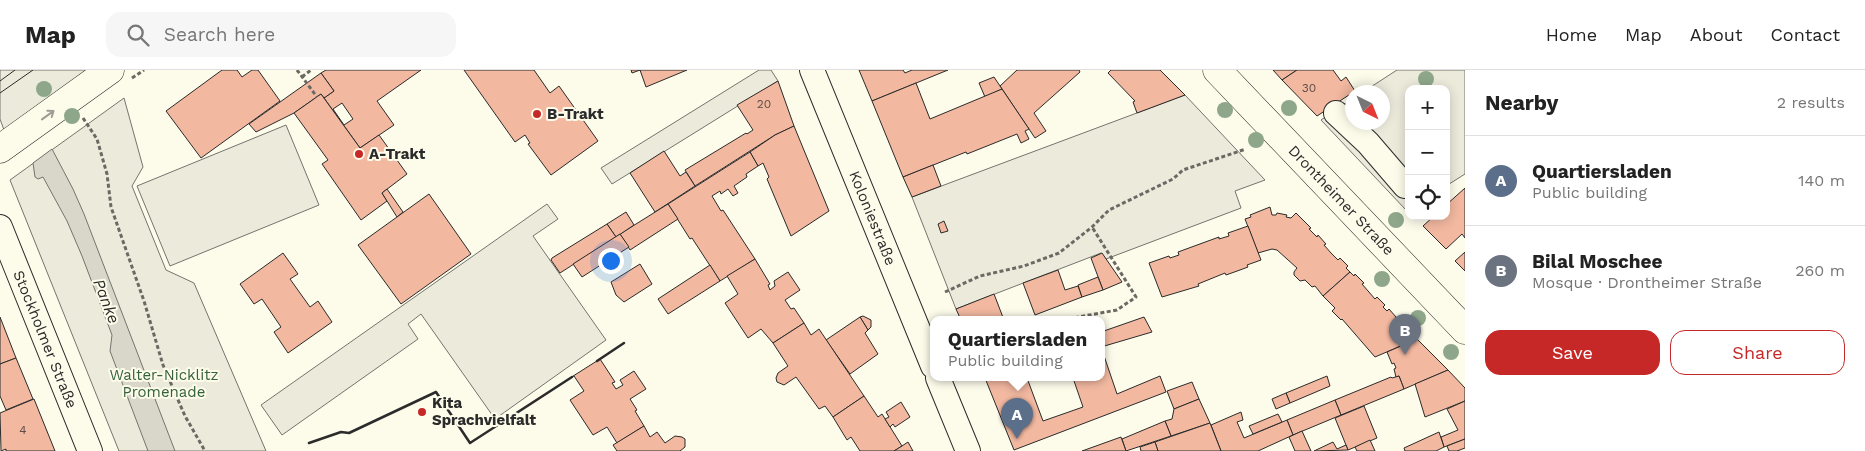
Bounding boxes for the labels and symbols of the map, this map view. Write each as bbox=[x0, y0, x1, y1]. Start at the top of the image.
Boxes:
house number: 30 bbox=[1302, 81, 1316, 95]
north arrow bbox=[1345, 85, 1390, 130]
house number: 20 bbox=[757, 97, 771, 111]
place label: B-Trakt bbox=[547, 105, 604, 123]
marker: B-Trakt bbox=[531, 108, 543, 120]
one-way arrow bbox=[41, 110, 55, 120]
street label: Drontheimer Straße bbox=[1285, 141, 1398, 259]
place label: A-Trakt bbox=[369, 145, 426, 163]
marker: A-Trakt bbox=[353, 148, 365, 160]
street label: Koloniestraße bbox=[845, 168, 900, 268]
your location bbox=[598, 248, 624, 274]
street label: Stockholmer Straße bbox=[9, 268, 81, 411]
water label: Panke bbox=[89, 276, 124, 326]
pin: B bbox=[1389, 314, 1421, 355]
park label: Walter-Nicklitz Promenade bbox=[110, 366, 219, 401]
place label: Kita Sprachvielfalt bbox=[432, 394, 536, 429]
pin: A bbox=[1001, 398, 1033, 439]
marker: Kita Sprachvielfalt bbox=[416, 406, 428, 418]
house number: 4 bbox=[19, 423, 27, 437]

